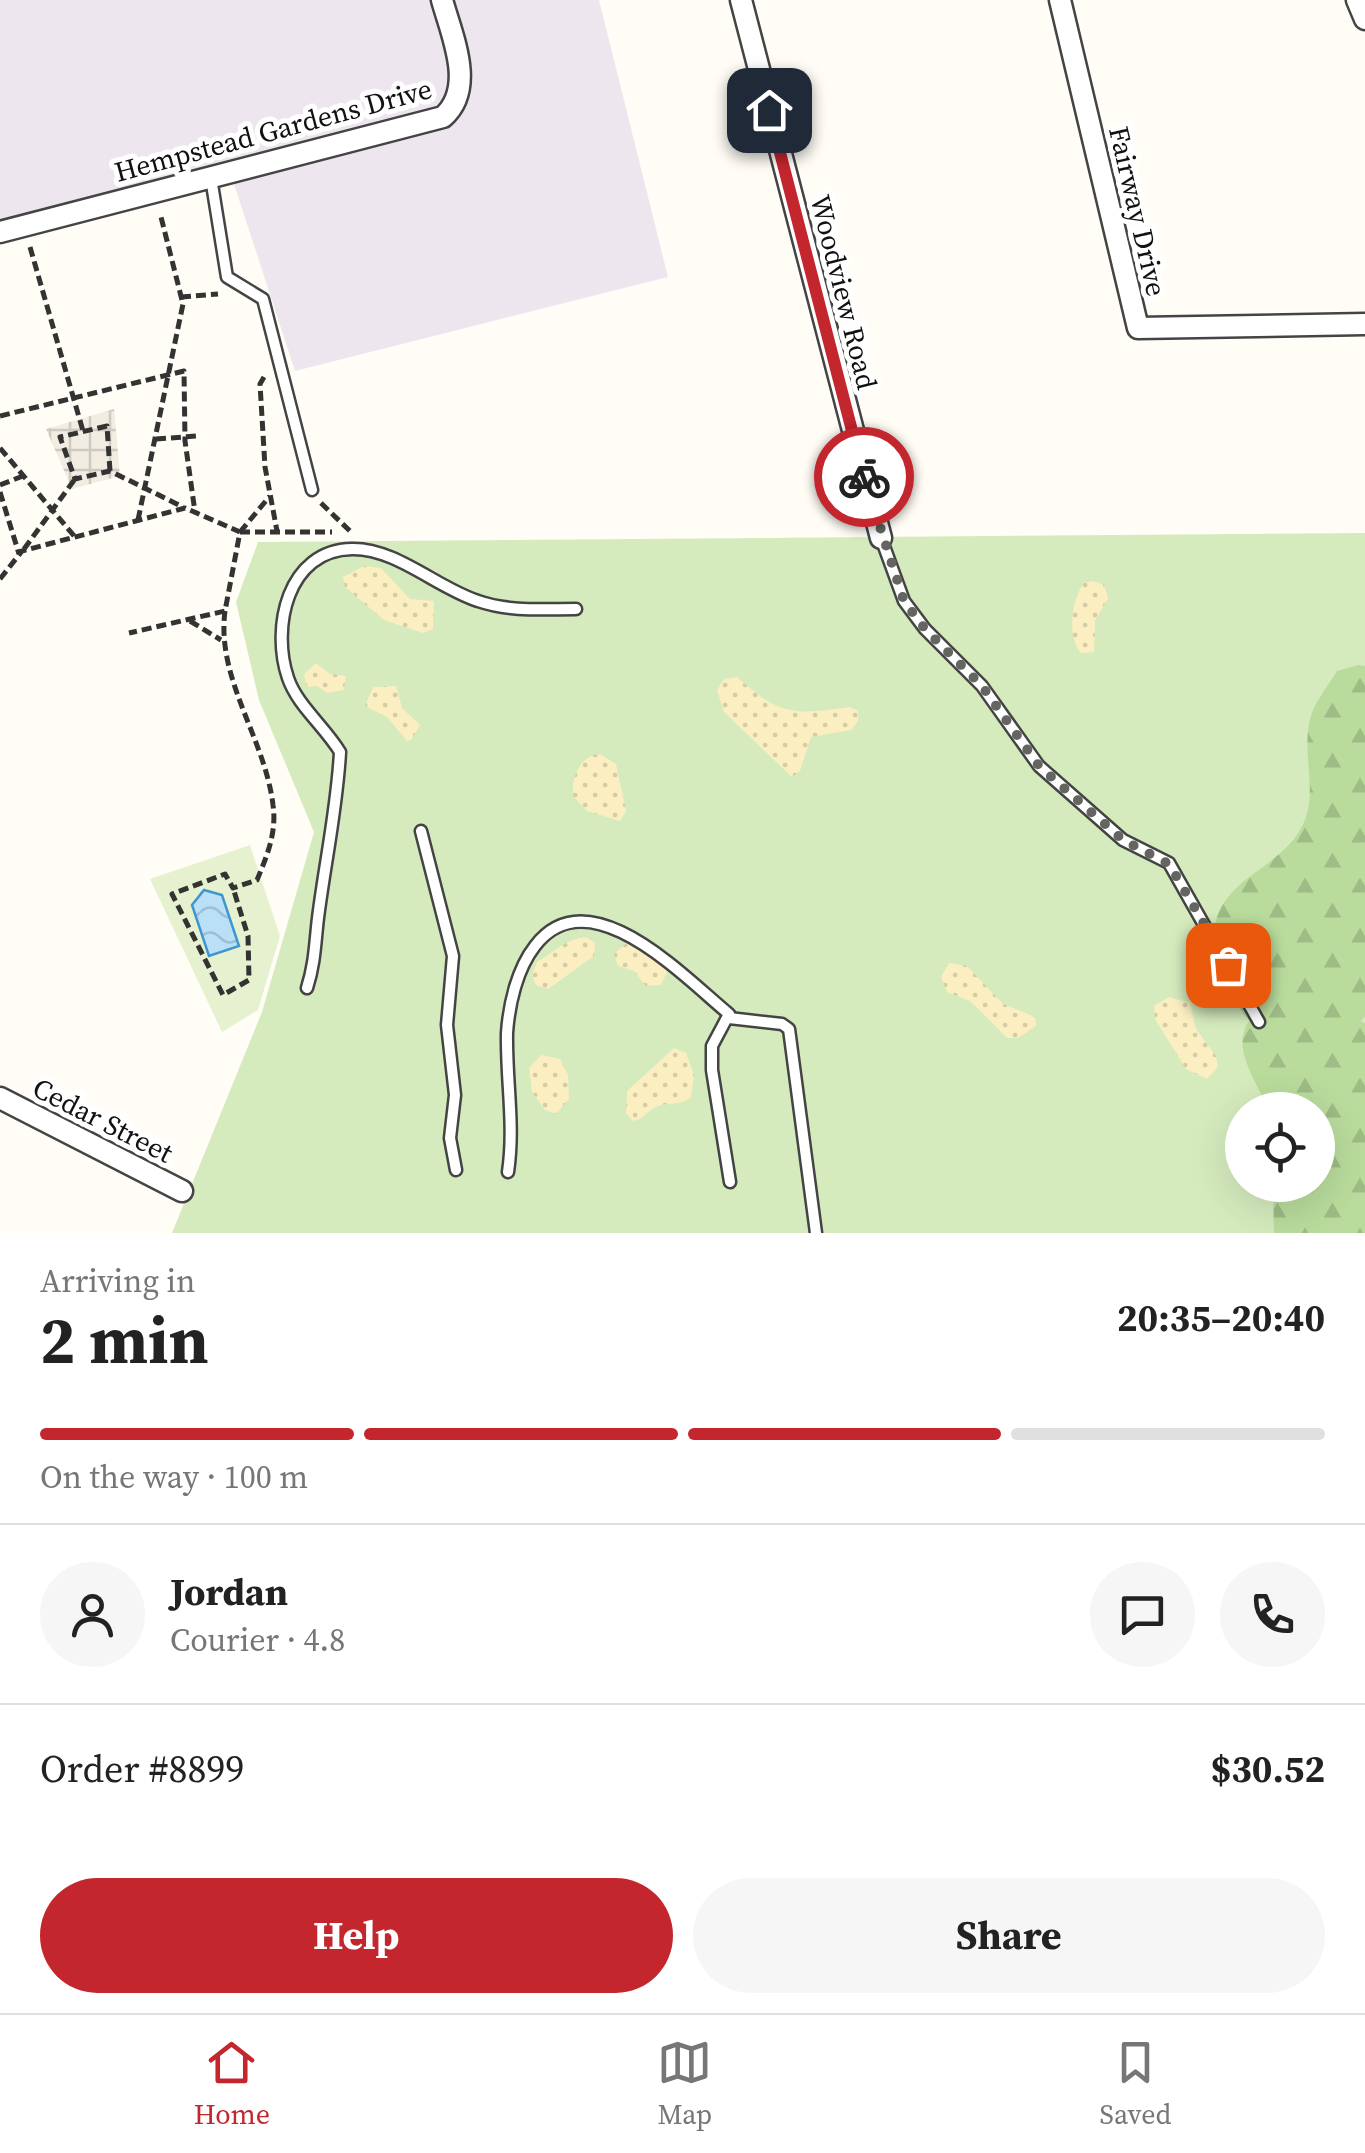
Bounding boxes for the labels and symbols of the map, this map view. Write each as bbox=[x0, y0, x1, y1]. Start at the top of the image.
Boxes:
pin bbox=[727, 68, 812, 153]
street label: Hempstead Gardens Drive bbox=[110, 69, 436, 191]
street label: Fairway Drive bbox=[1100, 122, 1176, 300]
street label: Woodview Road bbox=[801, 191, 887, 393]
courier bbox=[814, 427, 914, 527]
pin bbox=[1186, 923, 1271, 1008]
street label: Cedar Street bbox=[26, 1068, 180, 1172]

